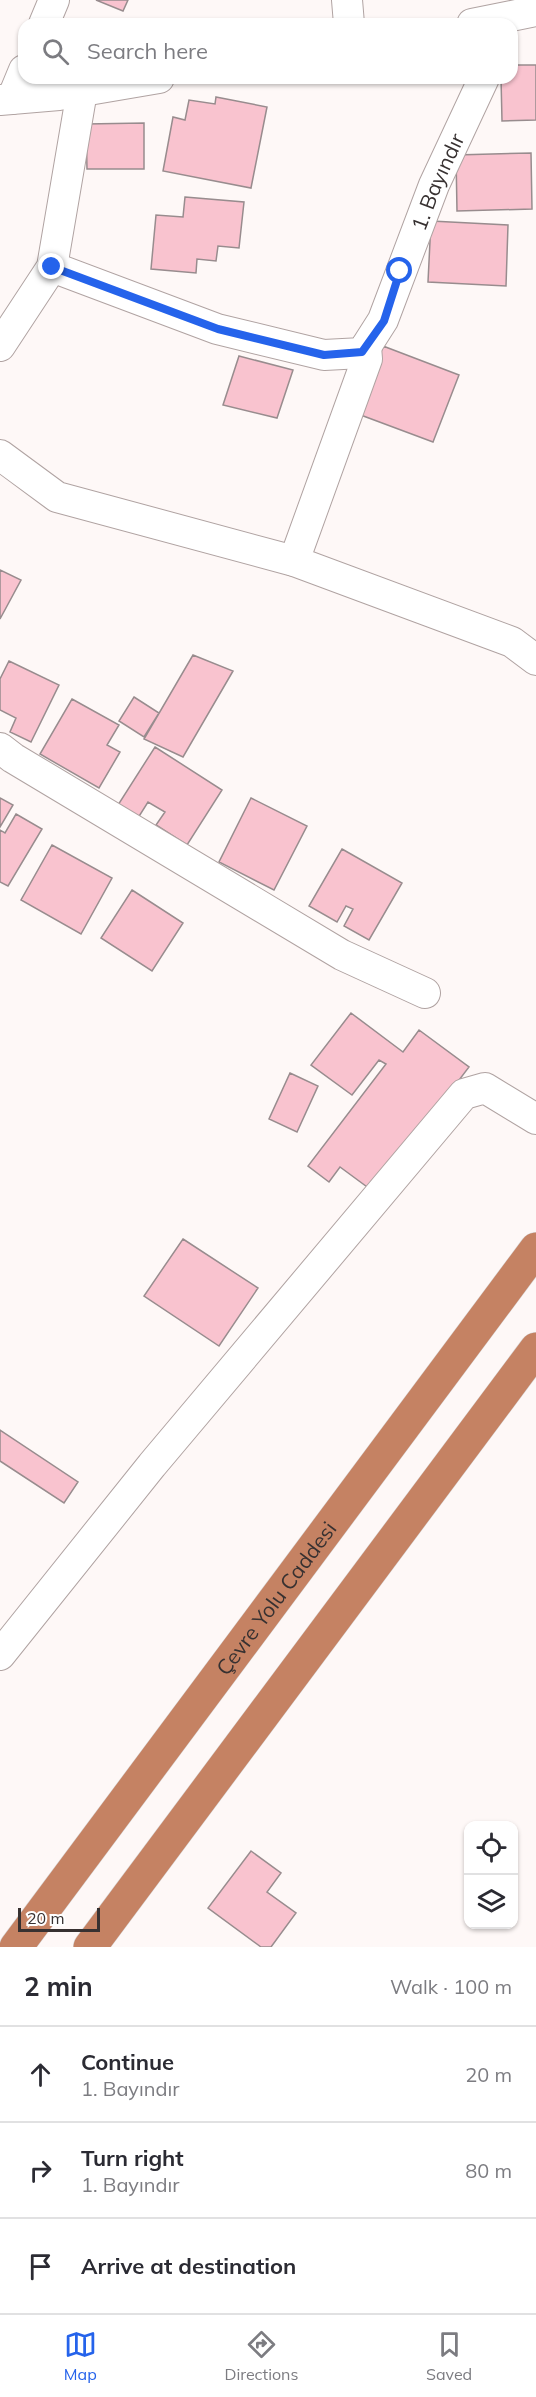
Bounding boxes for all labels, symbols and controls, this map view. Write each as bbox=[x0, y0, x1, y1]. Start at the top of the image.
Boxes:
search box bbox=[18, 18, 518, 84]
icon: search bbox=[39, 35, 72, 68]
text: Search here bbox=[87, 37, 208, 65]
street label: 1. Bayındır bbox=[405, 129, 470, 234]
route end bbox=[38, 253, 64, 279]
route start bbox=[386, 257, 412, 283]
street label: Çevre Yolu Caddesi bbox=[210, 1516, 342, 1680]
map controls bbox=[464, 1821, 518, 1929]
button: locate bbox=[464, 1821, 518, 1875]
button: layers bbox=[464, 1875, 518, 1929]
scale bar bbox=[18, 1905, 100, 1932]
text: 20 m bbox=[27, 1908, 64, 1928]
text: 2 min bbox=[24, 1970, 93, 2003]
text: Walk · 100 m bbox=[390, 1974, 512, 1999]
text: Continue bbox=[81, 2048, 174, 2076]
icon: ahead bbox=[24, 2058, 57, 2091]
text: 20 m bbox=[465, 2062, 512, 2087]
text: 1. Bayındır bbox=[81, 2076, 179, 2101]
text: Turn right bbox=[81, 2144, 184, 2172]
icon: right bbox=[24, 2154, 57, 2187]
text: 80 m bbox=[465, 2158, 512, 2183]
text: 1. Bayındır bbox=[81, 2172, 179, 2197]
icon: arrive bbox=[24, 2250, 57, 2283]
text: Arrive at destination bbox=[81, 2252, 296, 2280]
tab: Map bbox=[64, 2328, 97, 2384]
tab: Directions bbox=[224, 2328, 298, 2384]
tab: Saved bbox=[426, 2328, 472, 2384]

